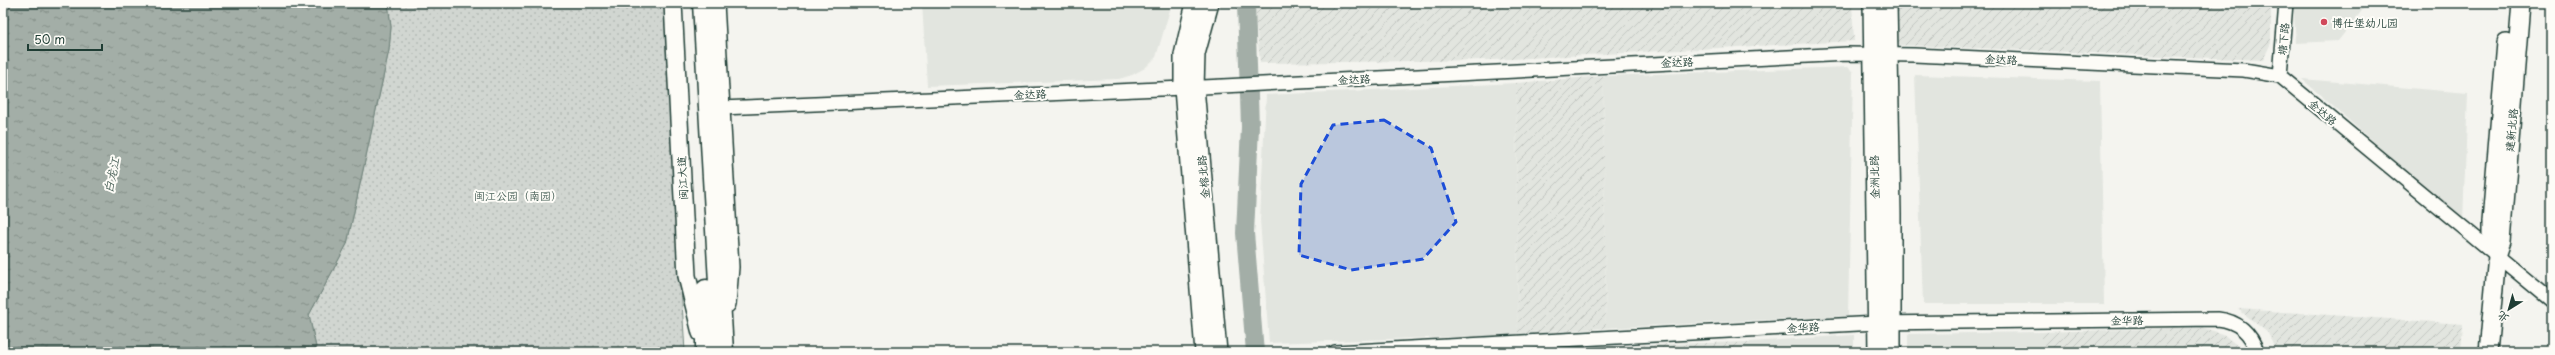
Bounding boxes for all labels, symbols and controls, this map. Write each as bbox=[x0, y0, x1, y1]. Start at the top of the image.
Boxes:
place label: 博仕堡幼儿园 bbox=[2332, 14, 2398, 31]
marker: 博仕堡幼儿园 bbox=[2319, 17, 2329, 27]
street label: 塘下路 bbox=[2273, 22, 2293, 56]
scale bar bbox=[28, 26, 102, 52]
text: 50 m bbox=[34, 30, 65, 48]
street label: 金达路 bbox=[1984, 50, 2018, 68]
street label: 金达路 bbox=[1660, 53, 1694, 71]
street label: 金达路 bbox=[1337, 70, 1371, 88]
street label: 金达路 bbox=[1013, 85, 1047, 103]
street label: 金达路 bbox=[2305, 95, 2341, 129]
street label: 建新北路 bbox=[2501, 107, 2521, 153]
street label: 金榕北路 bbox=[1193, 154, 1213, 200]
water label: 白龙江 bbox=[98, 155, 124, 194]
street label: 金洲北路 bbox=[1865, 155, 1883, 199]
street label: 闽江大道 bbox=[672, 156, 692, 200]
park label: 闽江公园（南园） bbox=[474, 187, 562, 204]
north arrow bbox=[2489, 289, 2529, 329]
text: 北 bbox=[2493, 307, 2512, 327]
street label: 金华路 bbox=[2110, 311, 2144, 329]
street label: 金华路 bbox=[1786, 318, 1820, 336]

